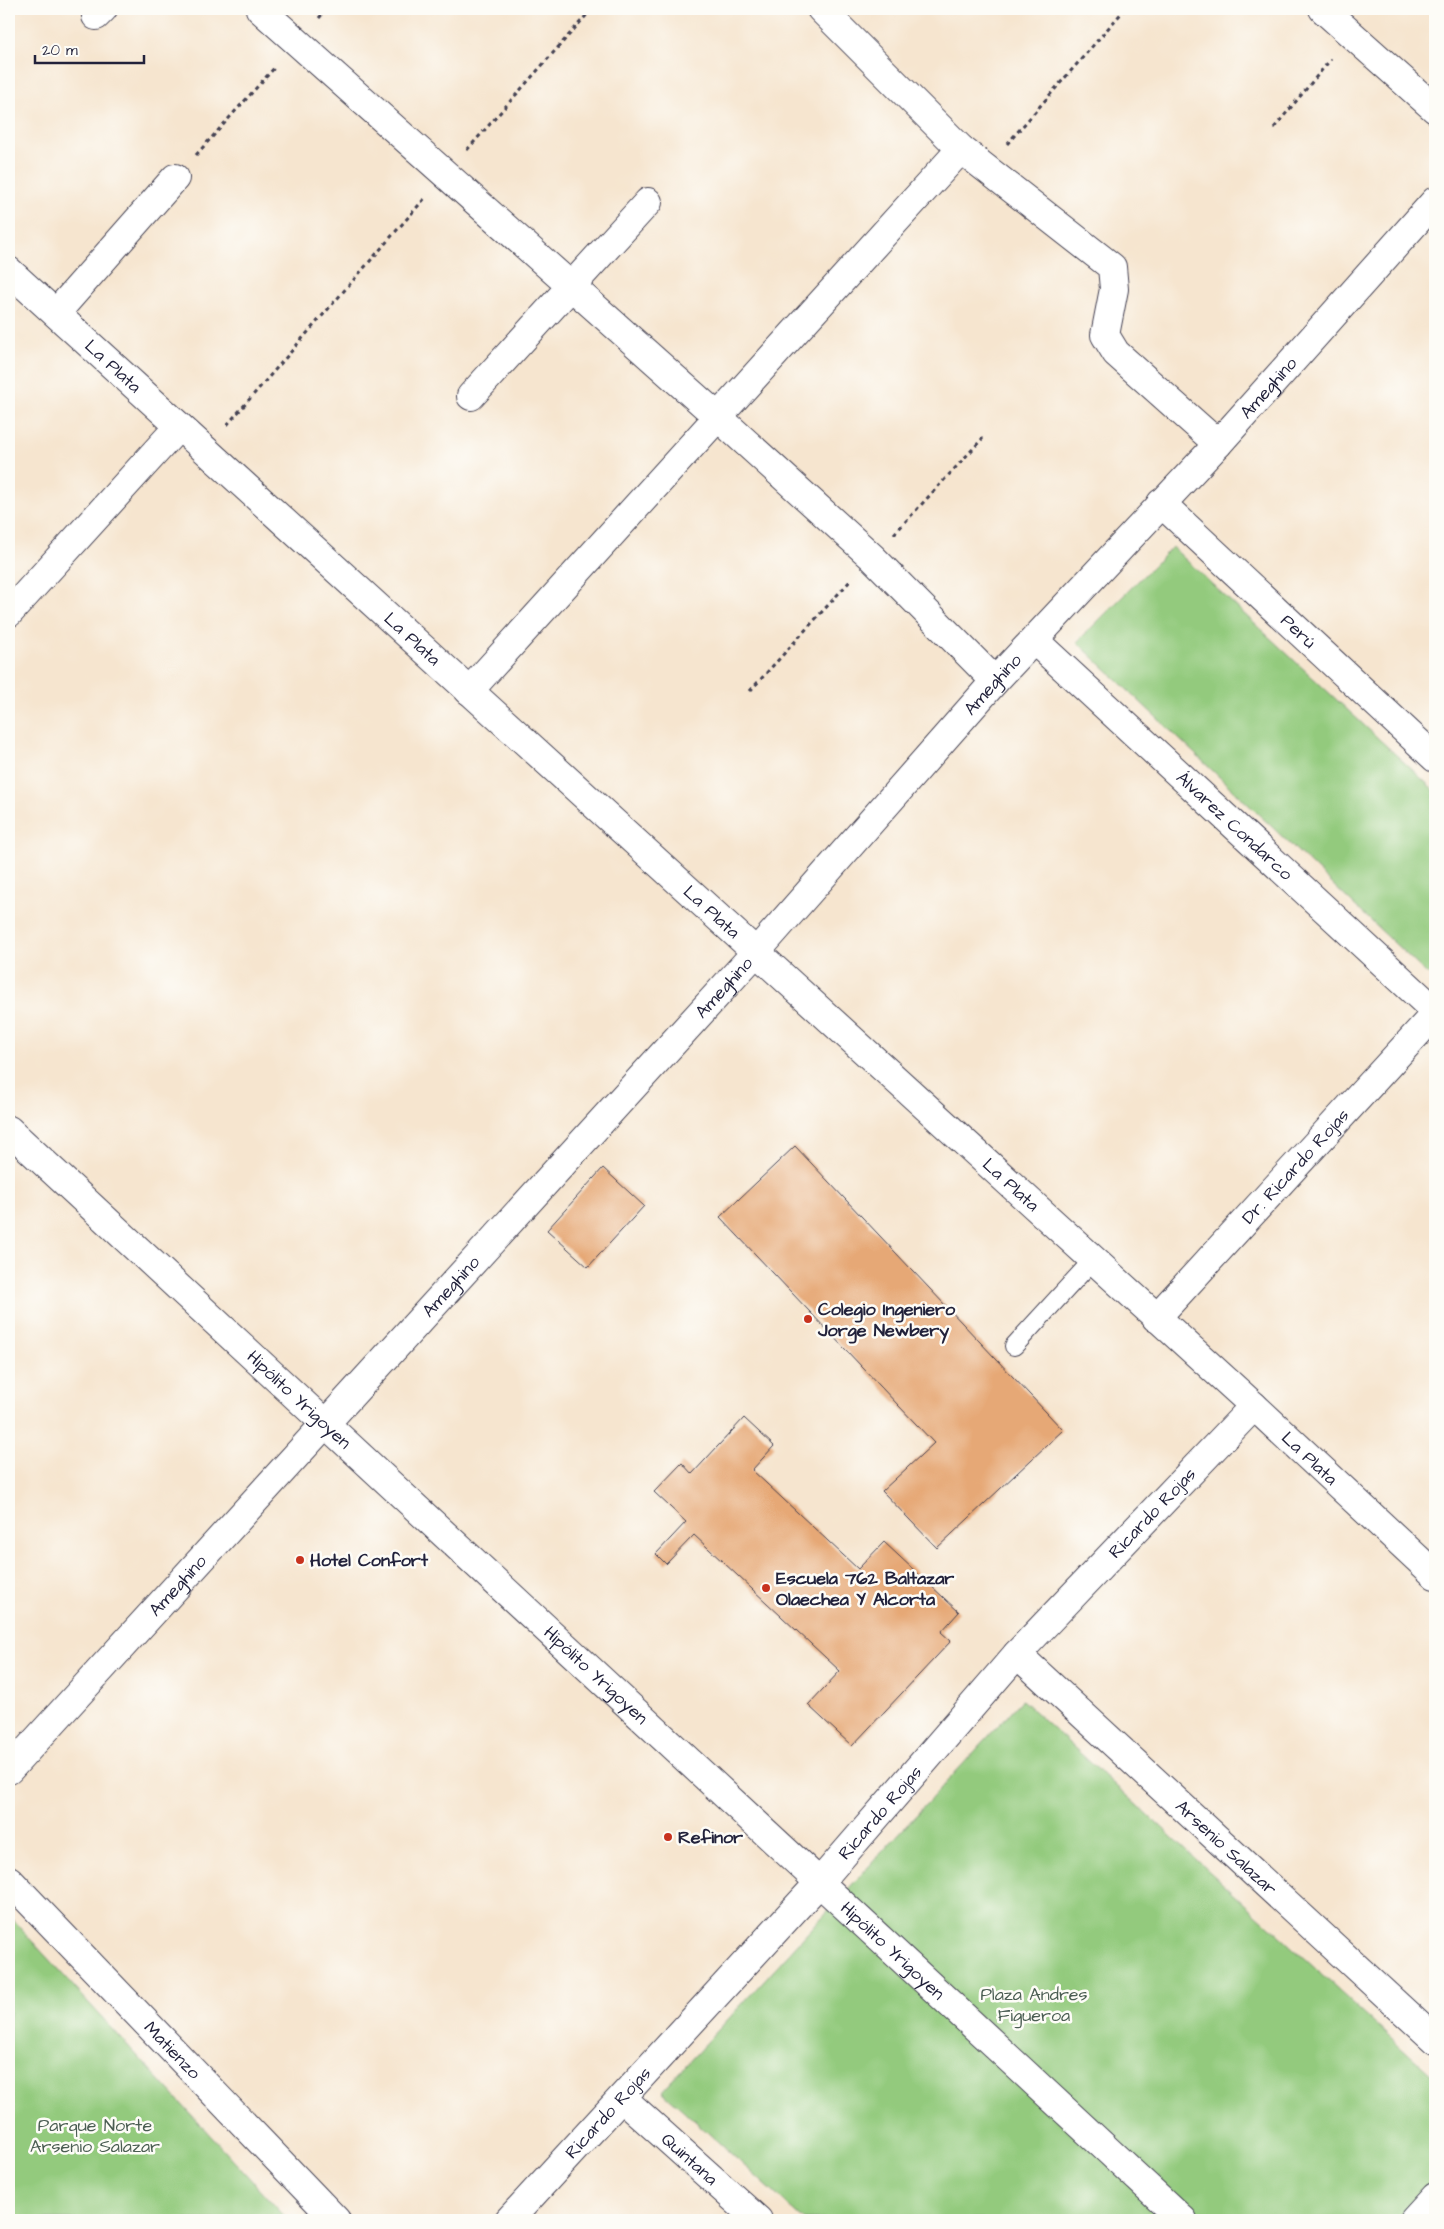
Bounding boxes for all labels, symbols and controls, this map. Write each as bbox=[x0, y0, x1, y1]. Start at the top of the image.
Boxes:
scale bar bbox=[35, 32, 144, 64]
text: 20 m bbox=[42, 40, 78, 61]
street label: La Plata bbox=[79, 334, 147, 398]
street label: Ameghino bbox=[1234, 351, 1303, 424]
street label: La Plata bbox=[379, 606, 446, 671]
street label: Perú bbox=[1275, 608, 1322, 654]
street label: Ameghino bbox=[958, 648, 1027, 721]
street label: Álvarez Condarco bbox=[1171, 765, 1298, 886]
street label: La Plata bbox=[678, 879, 746, 944]
street label: Ameghino bbox=[689, 951, 758, 1024]
street label: Dr. Ricardo Rojas bbox=[1236, 1103, 1355, 1229]
street label: La Plata bbox=[977, 1152, 1045, 1217]
street label: Ameghino bbox=[416, 1250, 485, 1323]
place label: Colegio Ingeniero Jorge Newbery bbox=[817, 1297, 956, 1344]
marker: Colegio Ingeniero Jorge Newbery bbox=[802, 1313, 814, 1325]
street label: Hipólito Yrigoyen bbox=[241, 1345, 357, 1454]
street label: La Plata bbox=[1276, 1425, 1343, 1491]
street label: Ricardo Rojas bbox=[1103, 1462, 1201, 1564]
place label: Hotel Confort bbox=[310, 1548, 429, 1573]
street label: Ameghino bbox=[143, 1549, 212, 1622]
marker: Hotel Confort bbox=[294, 1554, 306, 1566]
place label: Escuela 762 Baltazar Olaechea Y Alcorta bbox=[776, 1566, 954, 1612]
marker: Escuela 762 Baltazar Olaechea Y Alcorta bbox=[760, 1582, 772, 1594]
street label: Hipólito Yrigoyen bbox=[538, 1620, 654, 1730]
street label: Ricardo Rojas bbox=[832, 1760, 928, 1865]
street label: Arsenio Salazar bbox=[1170, 1794, 1283, 1901]
place label: Refinor bbox=[678, 1825, 743, 1850]
marker: Refinor bbox=[662, 1831, 674, 1843]
street label: Hipólito Yrigoyen bbox=[835, 1896, 951, 2005]
park label: Plaza Andres Figueroa bbox=[980, 1982, 1088, 2029]
street label: Matienzo bbox=[139, 2016, 207, 2085]
street label: Ricardo Rojas bbox=[559, 2061, 657, 2164]
park label: Parque Norte Arsenio Salazar bbox=[30, 2113, 160, 2159]
street label: Quintana bbox=[656, 2127, 724, 2191]

